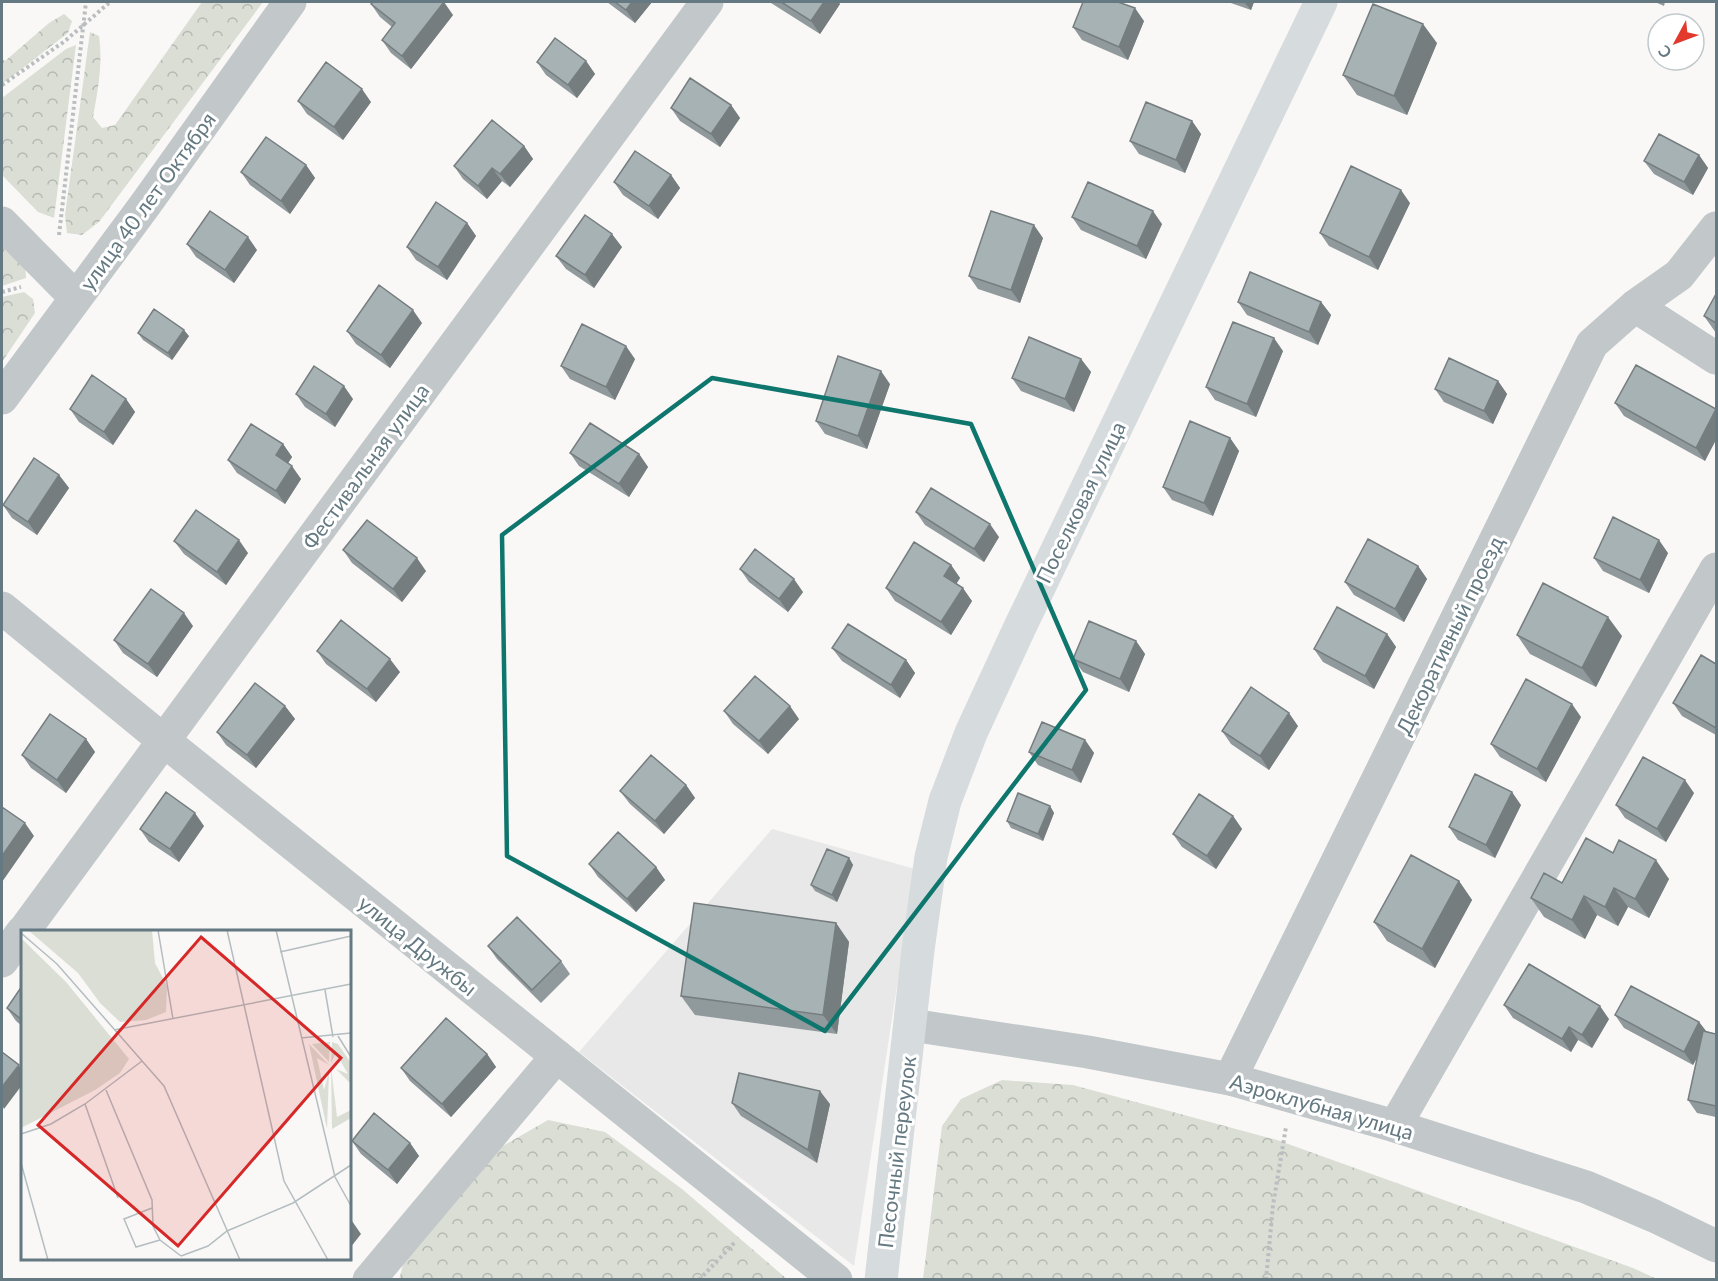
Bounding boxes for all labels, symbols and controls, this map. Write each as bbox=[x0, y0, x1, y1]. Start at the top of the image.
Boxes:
north arrow bbox=[1646, 12, 1706, 72]
text: С bbox=[1653, 42, 1675, 62]
street label: улица 40 лет Октября bbox=[74, 107, 220, 295]
street label: Фестивальная улица bbox=[296, 378, 434, 554]
street label: Поселковая улица bbox=[1030, 417, 1130, 587]
street label: Декоративный проезд bbox=[1390, 532, 1508, 738]
street label: улица Дружбы bbox=[354, 890, 482, 1000]
inset map bbox=[21, 930, 351, 1260]
street label: Песочный переулок bbox=[872, 1054, 920, 1250]
street label: Аэроклубная улица bbox=[1227, 1068, 1417, 1144]

